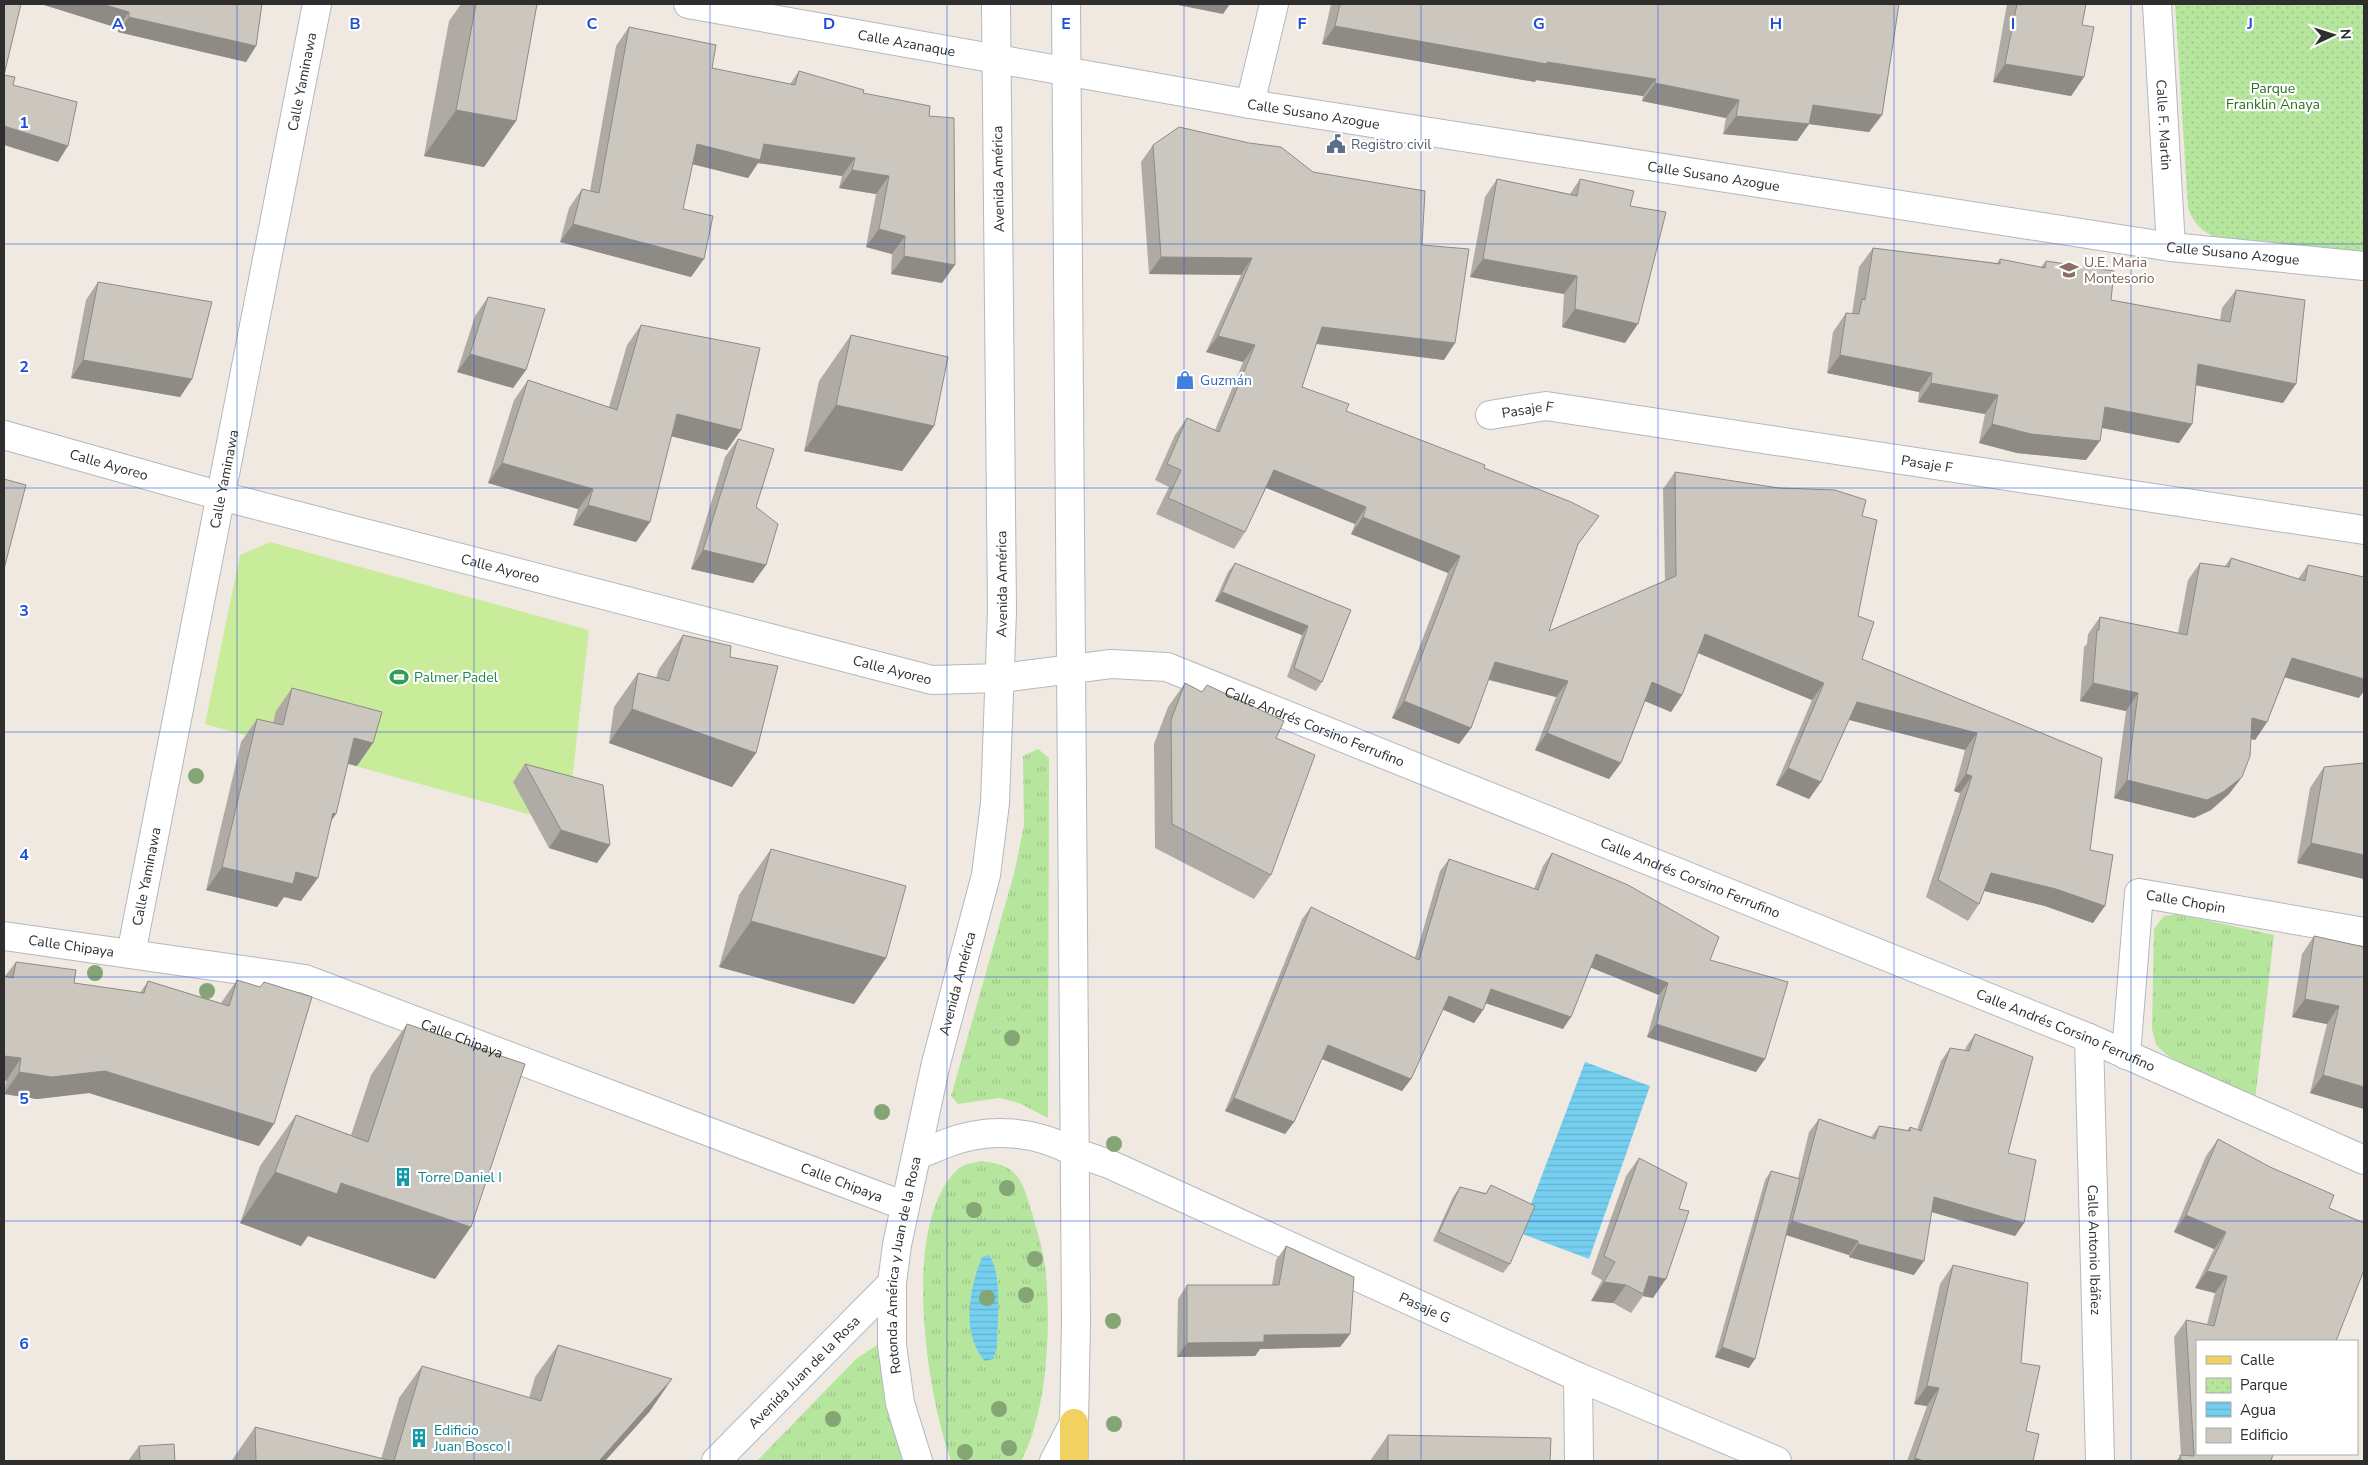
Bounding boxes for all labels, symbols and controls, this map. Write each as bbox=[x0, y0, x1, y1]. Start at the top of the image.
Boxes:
north arrow bbox=[2308, 10, 2358, 60]
text: A bbox=[112, 13, 124, 35]
text: B bbox=[349, 13, 361, 35]
text: C bbox=[587, 13, 598, 35]
text: D bbox=[823, 13, 835, 35]
text: E bbox=[1061, 13, 1071, 35]
text: F bbox=[1298, 13, 1307, 35]
text: G bbox=[1533, 13, 1545, 35]
text: H bbox=[1770, 13, 1782, 35]
text: I bbox=[2011, 13, 2015, 35]
text: J bbox=[2246, 13, 2253, 35]
street label: Calle Azanaque bbox=[856, 25, 957, 61]
text: N bbox=[2336, 28, 2355, 40]
street label: Calle Yaminawa bbox=[283, 31, 321, 133]
street label: Calle F. Martin bbox=[2151, 79, 2176, 171]
park label: Parque Franklin Anaya bbox=[2226, 79, 2320, 114]
street label: Calle Susano Azogue bbox=[1246, 95, 1381, 134]
text: 1 bbox=[19, 112, 29, 134]
street label: Avenida América bbox=[988, 126, 1009, 232]
public building icon: Registro civil bbox=[1325, 133, 1347, 155]
place label: Registro civil bbox=[1351, 135, 1432, 154]
street label: Calle Susano Azogue bbox=[1646, 157, 1781, 196]
street label: Calle Susano Azogue bbox=[2165, 237, 2300, 270]
place label: U.E. Maria Montesorio bbox=[2084, 253, 2155, 288]
school or university icon: U.E. Maria Montesorio bbox=[2058, 259, 2080, 281]
text: 2 bbox=[19, 356, 29, 378]
shop icon: Guzmán bbox=[1174, 369, 1196, 391]
place label: Guzmán bbox=[1200, 371, 1252, 390]
street label: Pasaje F bbox=[1500, 397, 1555, 423]
street label: Calle Yaminawa bbox=[206, 428, 243, 530]
street label: Calle Ayoreo bbox=[67, 445, 150, 485]
street label: Pasaje F bbox=[1900, 451, 1954, 478]
street label: Avenida América bbox=[992, 531, 1012, 638]
street label: Calle Ayoreo bbox=[459, 549, 542, 588]
text: 3 bbox=[19, 600, 29, 622]
street label: Calle Ayoreo bbox=[851, 651, 934, 690]
sports icon: Palmer Padel bbox=[388, 666, 410, 688]
place label: Palmer Padel bbox=[414, 668, 499, 687]
street label: Calle Andrés Corsino Ferrufino bbox=[1222, 682, 1407, 772]
street label: Calle Yaminawa bbox=[128, 826, 166, 928]
street label: Calle Andrés Corsino Ferrufino bbox=[1597, 833, 1783, 923]
text: 4 bbox=[19, 844, 29, 866]
street label: Calle Chopin bbox=[2144, 885, 2227, 918]
street label: Avenida América bbox=[935, 930, 981, 1038]
street label: Calle Chipaya bbox=[27, 931, 115, 962]
street label: Calle Andrés Corsino Ferrufino bbox=[1973, 985, 2158, 1076]
street label: Calle Chipaya bbox=[418, 1015, 506, 1063]
text: 5 bbox=[19, 1088, 29, 1110]
street label: Rotonda América y Juan de la Rosa bbox=[883, 1155, 926, 1375]
street label: Calle Chipaya bbox=[798, 1158, 885, 1207]
building icon: Torre Daniel I bbox=[392, 1166, 414, 1188]
place label: Torre Daniel I bbox=[418, 1168, 502, 1187]
street label: Calle Antonio Ibáñez bbox=[2083, 1185, 2105, 1316]
street label: Pasaje G bbox=[1396, 1288, 1454, 1328]
street label: Avenida Juan de la Rosa bbox=[744, 1312, 864, 1433]
text: 6 bbox=[19, 1333, 29, 1355]
legend bbox=[2196, 1340, 2358, 1455]
text: Calle bbox=[2240, 1350, 2275, 1370]
text: Parque bbox=[2240, 1375, 2288, 1395]
text: Agua bbox=[2240, 1400, 2276, 1420]
place label: Edificio Juan Bosco I bbox=[433, 1421, 511, 1456]
text: Edificio bbox=[2240, 1425, 2288, 1445]
building icon: Edificio Juan Bosco I bbox=[408, 1427, 430, 1449]

